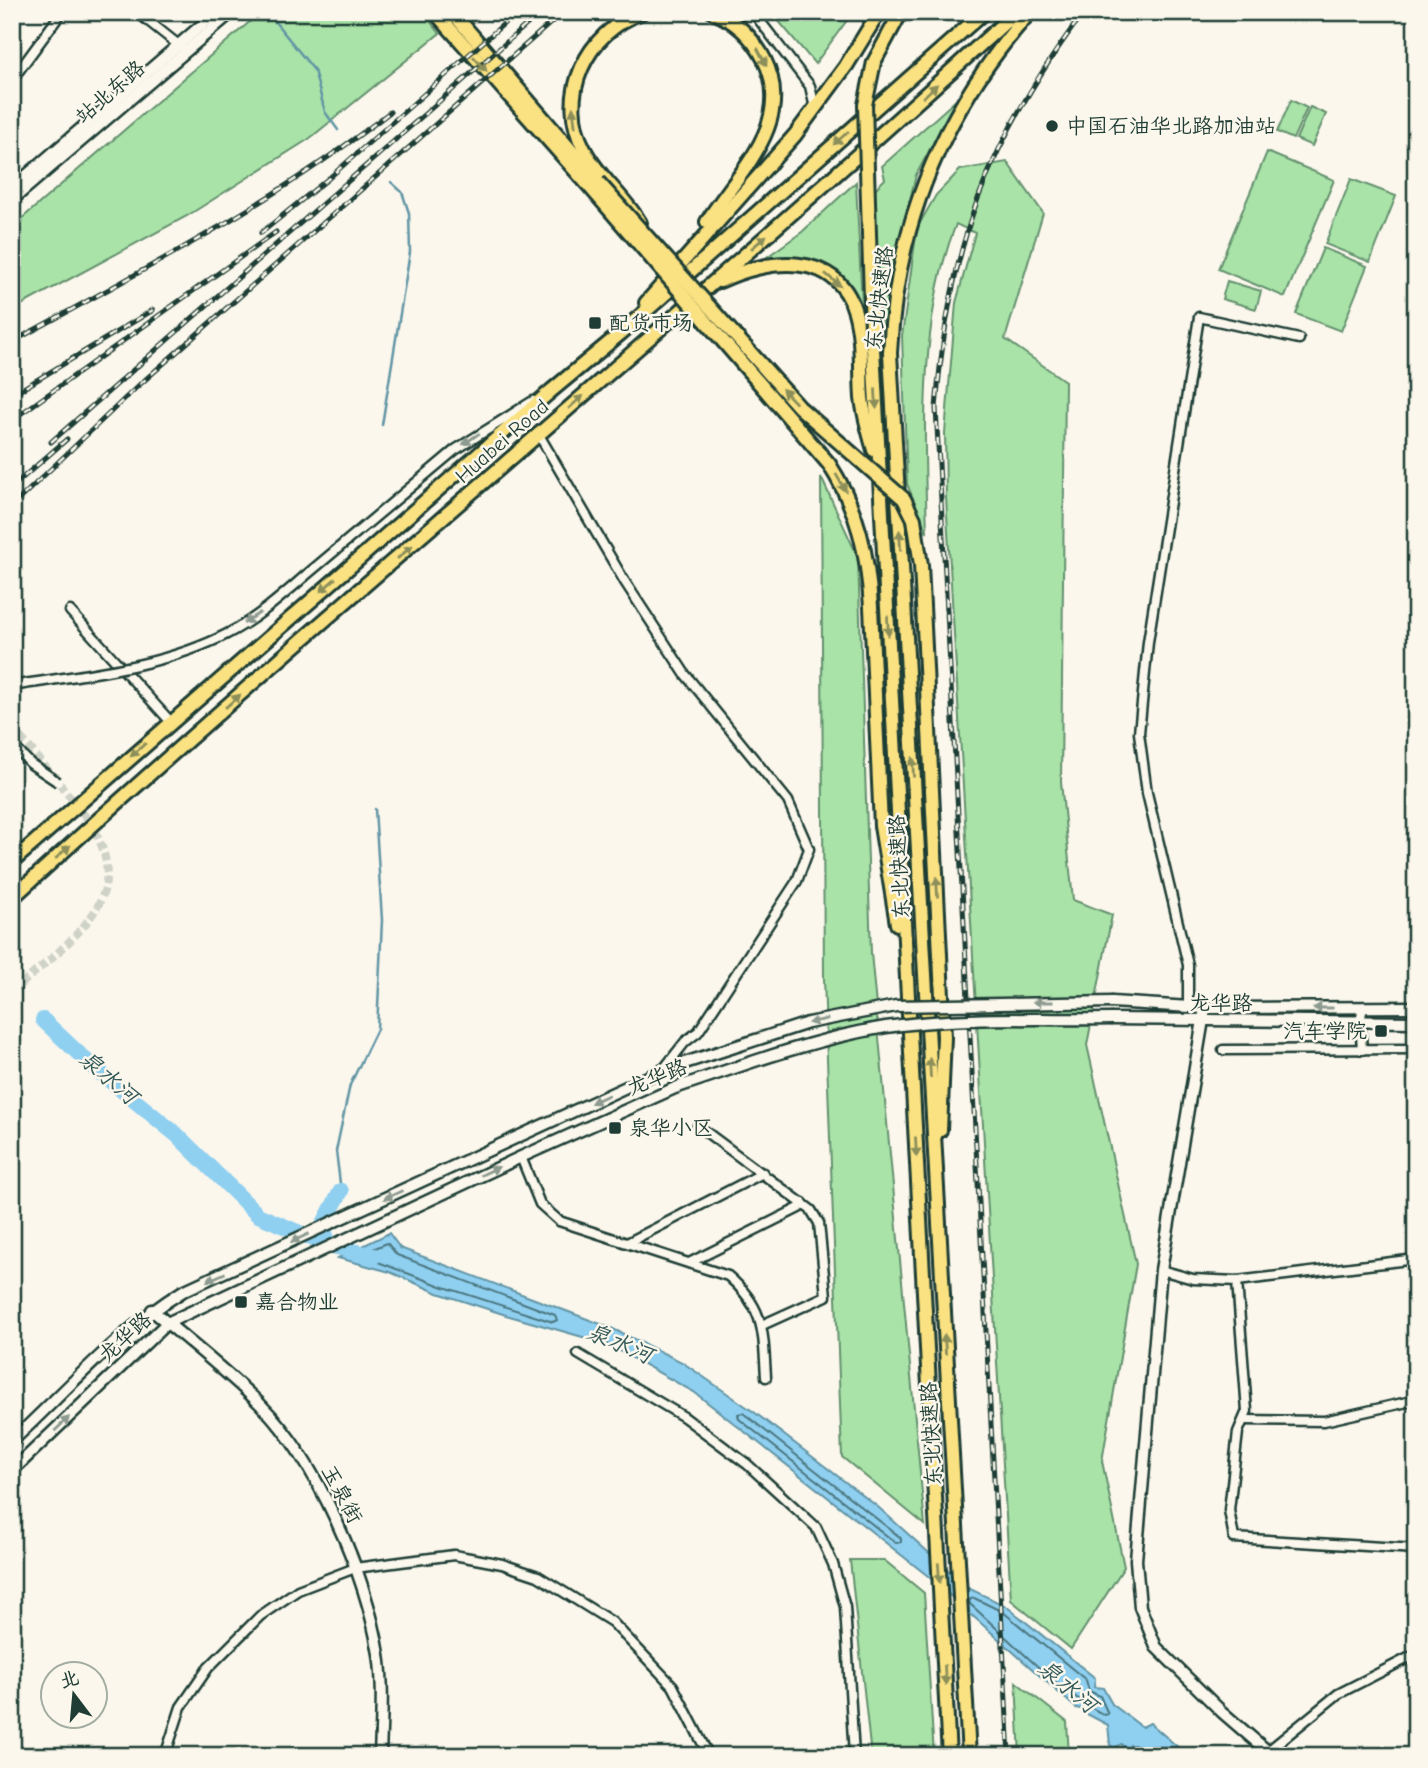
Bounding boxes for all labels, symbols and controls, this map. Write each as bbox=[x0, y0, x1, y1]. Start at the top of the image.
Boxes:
one-way arrow bbox=[756, 47, 768, 67]
street label: 站北东路 bbox=[70, 55, 150, 129]
one-way arrow bbox=[471, 55, 487, 72]
one-way arrow bbox=[921, 84, 938, 100]
one-way arrow bbox=[569, 106, 580, 128]
place label: 中国石油华北路加油站 bbox=[1066, 114, 1276, 138]
marker: 中国石油华北路加油站 bbox=[1044, 118, 1060, 134]
one-way arrow bbox=[832, 130, 850, 146]
one-way arrow bbox=[750, 234, 768, 250]
street label: 东北快速路 bbox=[861, 244, 897, 352]
one-way arrow bbox=[824, 272, 842, 288]
place label: 配货市场 bbox=[609, 311, 693, 335]
marker: 配货市场 bbox=[587, 315, 603, 331]
one-way arrow bbox=[781, 387, 797, 405]
one-way arrow bbox=[871, 388, 882, 410]
street label: Huabei Road bbox=[450, 394, 554, 488]
one-way arrow bbox=[567, 394, 585, 410]
one-way arrow bbox=[462, 432, 480, 446]
one-way arrow bbox=[835, 474, 847, 493]
one-way arrow bbox=[894, 529, 905, 551]
one-way arrow bbox=[396, 544, 414, 560]
one-way arrow bbox=[319, 577, 336, 592]
one-way arrow bbox=[242, 612, 262, 625]
one-way arrow bbox=[883, 615, 894, 637]
one-way arrow bbox=[224, 693, 242, 709]
one-way arrow bbox=[129, 742, 146, 757]
one-way arrow bbox=[907, 756, 918, 778]
street label: 东北快速路 bbox=[884, 814, 914, 920]
one-way arrow bbox=[54, 844, 72, 860]
one-way arrow bbox=[931, 875, 942, 897]
street label: 龙华路 bbox=[1190, 991, 1253, 1015]
one-way arrow bbox=[1032, 996, 1054, 1008]
one-way arrow bbox=[1312, 1002, 1334, 1014]
one-way arrow bbox=[806, 1016, 828, 1027]
place label: 汽车学院 bbox=[1283, 1019, 1367, 1043]
marker: 汽车学院 bbox=[1373, 1023, 1389, 1039]
water label: 泉水河 bbox=[74, 1045, 147, 1113]
street label: 龙华路 bbox=[623, 1054, 691, 1100]
one-way arrow bbox=[924, 1057, 935, 1079]
one-way arrow bbox=[589, 1094, 610, 1105]
place label: 泉华小区 bbox=[629, 1116, 713, 1140]
marker: 泉华小区 bbox=[607, 1120, 623, 1136]
one-way arrow bbox=[910, 1136, 921, 1158]
one-way arrow bbox=[480, 1165, 500, 1177]
one-way arrow bbox=[383, 1189, 403, 1200]
one-way arrow bbox=[290, 1233, 310, 1244]
one-way arrow bbox=[205, 1272, 226, 1283]
place label: 嘉合物业 bbox=[255, 1290, 339, 1314]
marker: 嘉合物业 bbox=[233, 1294, 249, 1310]
street label: 龙华路 bbox=[94, 1307, 156, 1367]
water label: 泉水河 bbox=[583, 1318, 661, 1371]
one-way arrow bbox=[939, 1333, 950, 1355]
street label: 东北快速路 bbox=[916, 1381, 946, 1487]
one-way arrow bbox=[53, 1416, 70, 1433]
street label: 玉泉街 bbox=[317, 1461, 367, 1527]
one-way arrow bbox=[934, 1563, 945, 1585]
water label: 泉水河 bbox=[1033, 1654, 1106, 1721]
north arrow bbox=[38, 1660, 108, 1730]
one-way arrow bbox=[939, 1664, 950, 1686]
text: 北 bbox=[57, 1666, 82, 1693]

